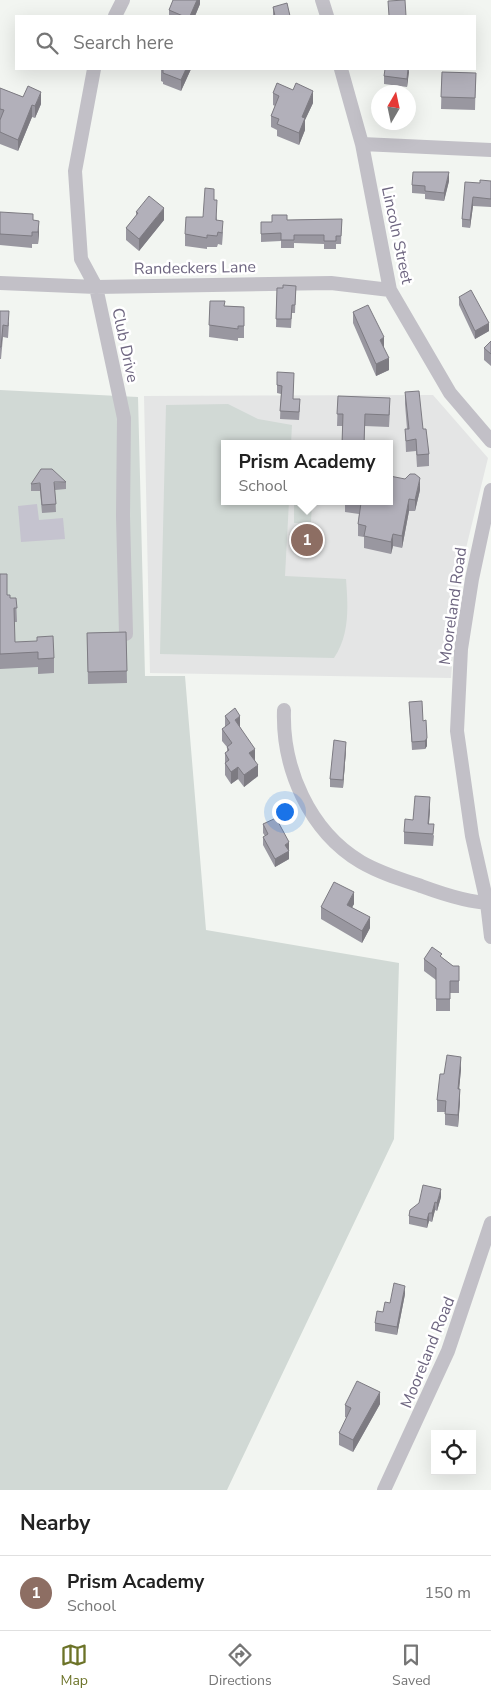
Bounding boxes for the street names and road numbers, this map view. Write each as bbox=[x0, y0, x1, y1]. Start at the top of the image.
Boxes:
street label: Lincoln Street bbox=[376, 184, 418, 286]
street label: Randeckers Lane bbox=[134, 256, 256, 280]
street label: Club Drive bbox=[106, 306, 144, 385]
street label: Mooreland Road bbox=[434, 546, 472, 666]
street label: Mooreland Road bbox=[396, 1293, 460, 1411]

